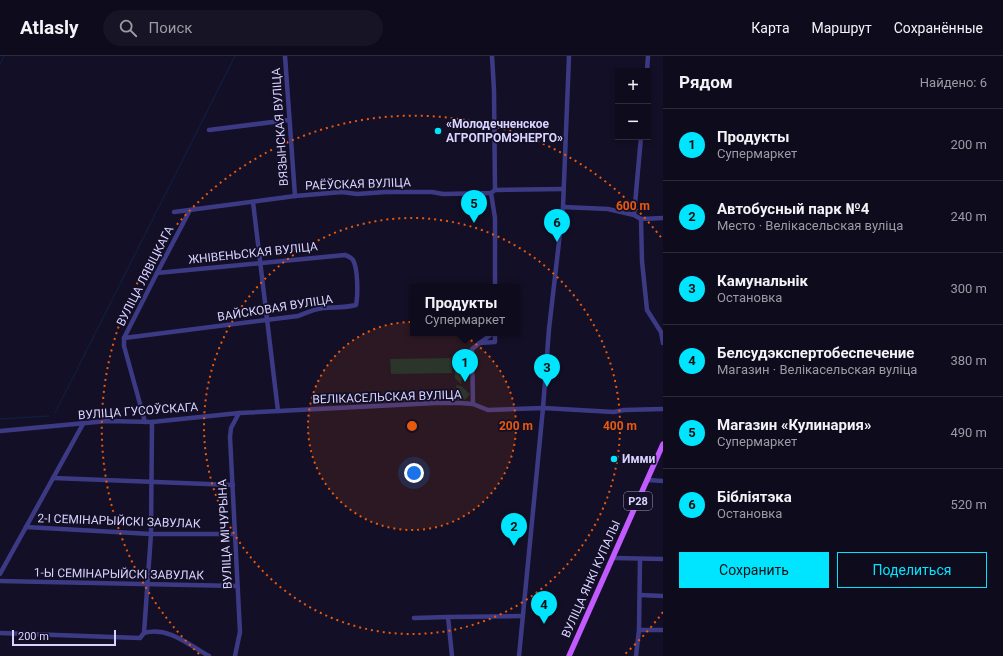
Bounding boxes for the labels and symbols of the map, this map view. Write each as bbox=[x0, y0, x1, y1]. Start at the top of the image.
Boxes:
street label: ВЯЗЫНСКАЯ ВУЛІЦА bbox=[269, 67, 291, 186]
place label: «Молодечненское АГРОПРОМЭНЕРГО» bbox=[446, 117, 563, 145]
marker: «Молодечненское АГРОПРОМЭНЕРГО» bbox=[433, 126, 443, 136]
street label: РАЁЎСКАЯ ВУЛІЦА bbox=[305, 174, 411, 193]
pin: 5 bbox=[461, 190, 487, 223]
text: 600 m bbox=[616, 199, 650, 213]
pin: 6 bbox=[544, 209, 570, 242]
street label: ВУЛІЦА ЛЯВІЦКАГА bbox=[114, 223, 176, 328]
street label: ЖНІВЕНЬСКАЯ ВУЛІЦА bbox=[188, 239, 319, 267]
street label: ВАЙСКОВАЯ ВУЛІЦА bbox=[216, 291, 334, 324]
pin: 1 bbox=[452, 349, 478, 382]
pin: 3 bbox=[534, 354, 560, 387]
street label: ВЕЛІКАСЕЛЬСКАЯ ВУЛІЦА bbox=[312, 387, 462, 407]
street label: ВУЛІЦА ГУСОЎСКАГА bbox=[77, 399, 199, 422]
centre of rings bbox=[405, 419, 419, 433]
text: 200 m bbox=[499, 419, 533, 433]
text: 400 m bbox=[603, 419, 637, 433]
place label: Имми bbox=[622, 452, 656, 466]
marker: Имми bbox=[609, 454, 619, 464]
your location bbox=[404, 463, 424, 483]
street label: ВУЛІЦА МІЧУРЫНА bbox=[215, 479, 235, 589]
road number: Р28 bbox=[624, 492, 652, 510]
street label: 2-І СЕМІНАРЫЙСКІ ЗАВУЛАК bbox=[37, 510, 201, 531]
pin: 2 bbox=[501, 513, 527, 546]
street label: ВУЛІЦА ЯНКІ КУПАЛЫ bbox=[559, 518, 623, 640]
street label: 1-Ы СЕМІНАРЫЙСКІ ЗАВУЛАК bbox=[34, 565, 205, 582]
pin: 4 bbox=[531, 591, 557, 624]
scale bar bbox=[12, 628, 116, 647]

